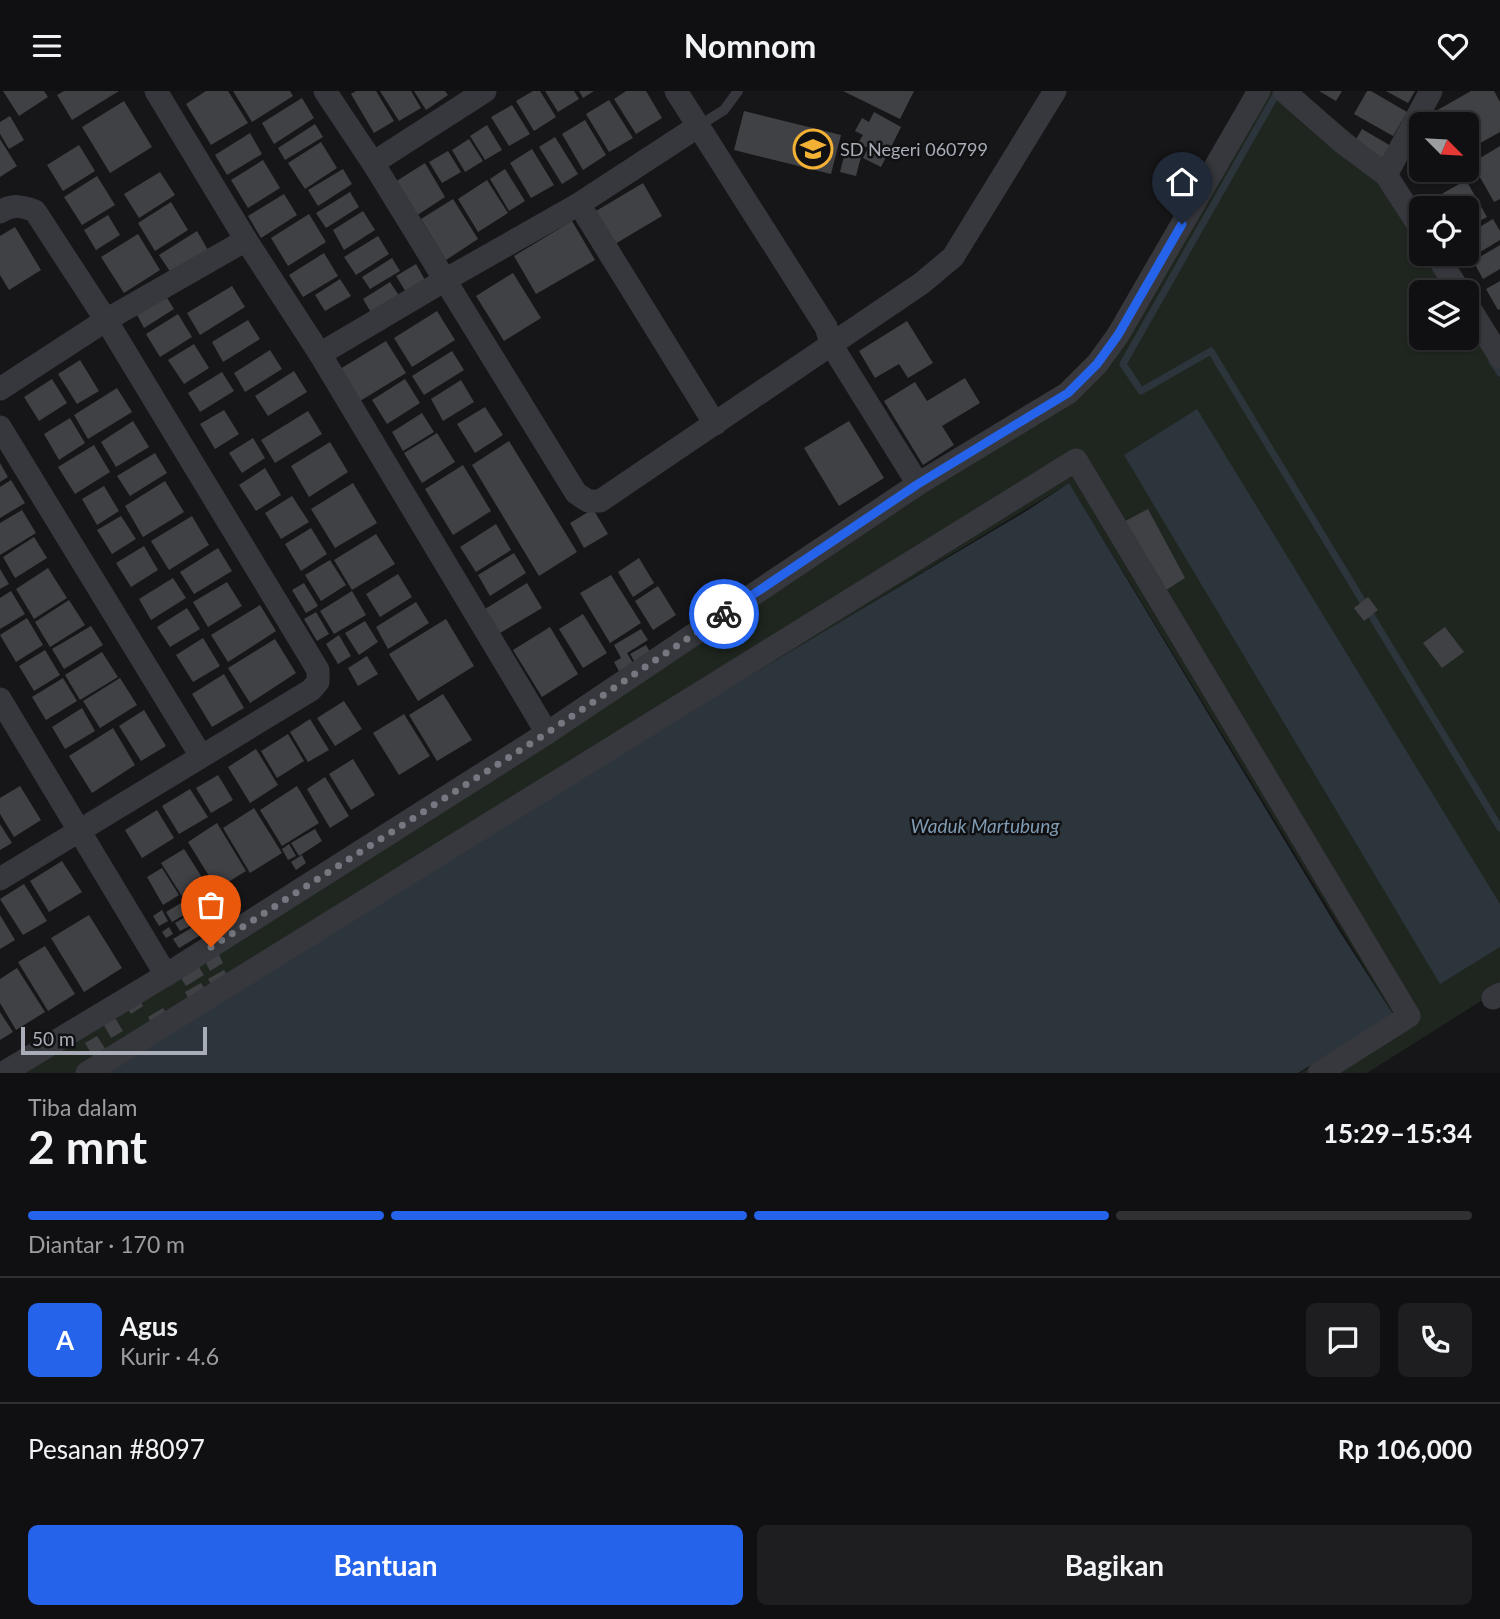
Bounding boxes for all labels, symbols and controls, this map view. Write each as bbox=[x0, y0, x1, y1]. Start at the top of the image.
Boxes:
text: Nomnom bbox=[684, 26, 816, 65]
icon: menu bbox=[28, 27, 66, 65]
icon: heart bbox=[1434, 27, 1472, 65]
north arrow bbox=[1409, 112, 1479, 182]
map controls bbox=[1409, 112, 1479, 350]
school or university icon: SD Negeri 060799 bbox=[792, 128, 834, 170]
place label: SD Negeri 060799 bbox=[840, 138, 988, 160]
pin bbox=[1152, 152, 1212, 224]
icon: home bbox=[1163, 163, 1201, 201]
button: locate bbox=[1409, 196, 1479, 266]
button: layers bbox=[1409, 280, 1479, 350]
courier bbox=[689, 579, 759, 649]
icon: bike bbox=[705, 595, 743, 633]
water label: Waduk Martubung bbox=[911, 814, 1060, 837]
pin bbox=[181, 875, 241, 947]
icon: bag bbox=[192, 886, 230, 924]
scale bar bbox=[21, 1024, 206, 1056]
text: 50 m bbox=[32, 1027, 75, 1050]
text: Tiba dalam bbox=[28, 1093, 137, 1121]
text: 15:29–15:34 bbox=[1323, 1117, 1472, 1149]
text: 2 mnt bbox=[28, 1119, 147, 1174]
text: Diantar · 170 m bbox=[28, 1230, 185, 1258]
button: chat bbox=[1306, 1303, 1380, 1377]
button: phone bbox=[1398, 1303, 1472, 1377]
text: Agus bbox=[120, 1310, 178, 1342]
text: A bbox=[56, 1324, 74, 1356]
text: Kurir · 4.6 bbox=[120, 1342, 219, 1370]
text: Pesanan #8097 bbox=[28, 1433, 205, 1465]
text: Rp 106,000 bbox=[1338, 1433, 1472, 1465]
button: Bantuan bbox=[28, 1525, 743, 1605]
button: Bagikan bbox=[757, 1525, 1472, 1605]

